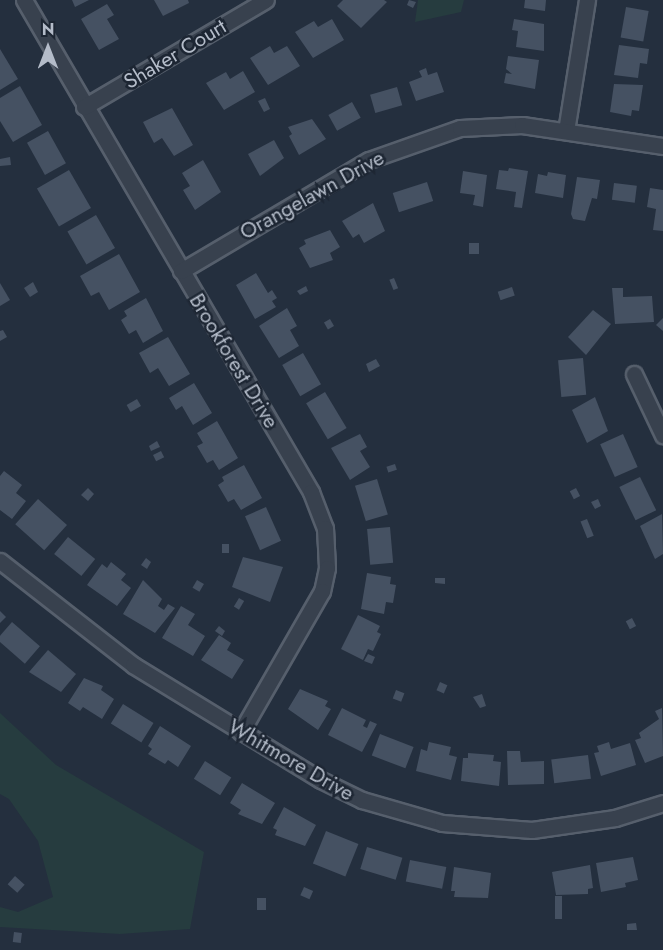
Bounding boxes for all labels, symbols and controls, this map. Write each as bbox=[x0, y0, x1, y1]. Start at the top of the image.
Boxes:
street label: Shaker Court bbox=[119, 14, 231, 94]
north arrow bbox=[18, 18, 78, 78]
text: N bbox=[42, 18, 54, 41]
street label: Orangelawn Drive bbox=[236, 145, 388, 245]
street label: Brookforest Drive bbox=[184, 289, 284, 433]
street label: Whitmore Drive bbox=[224, 714, 358, 806]

